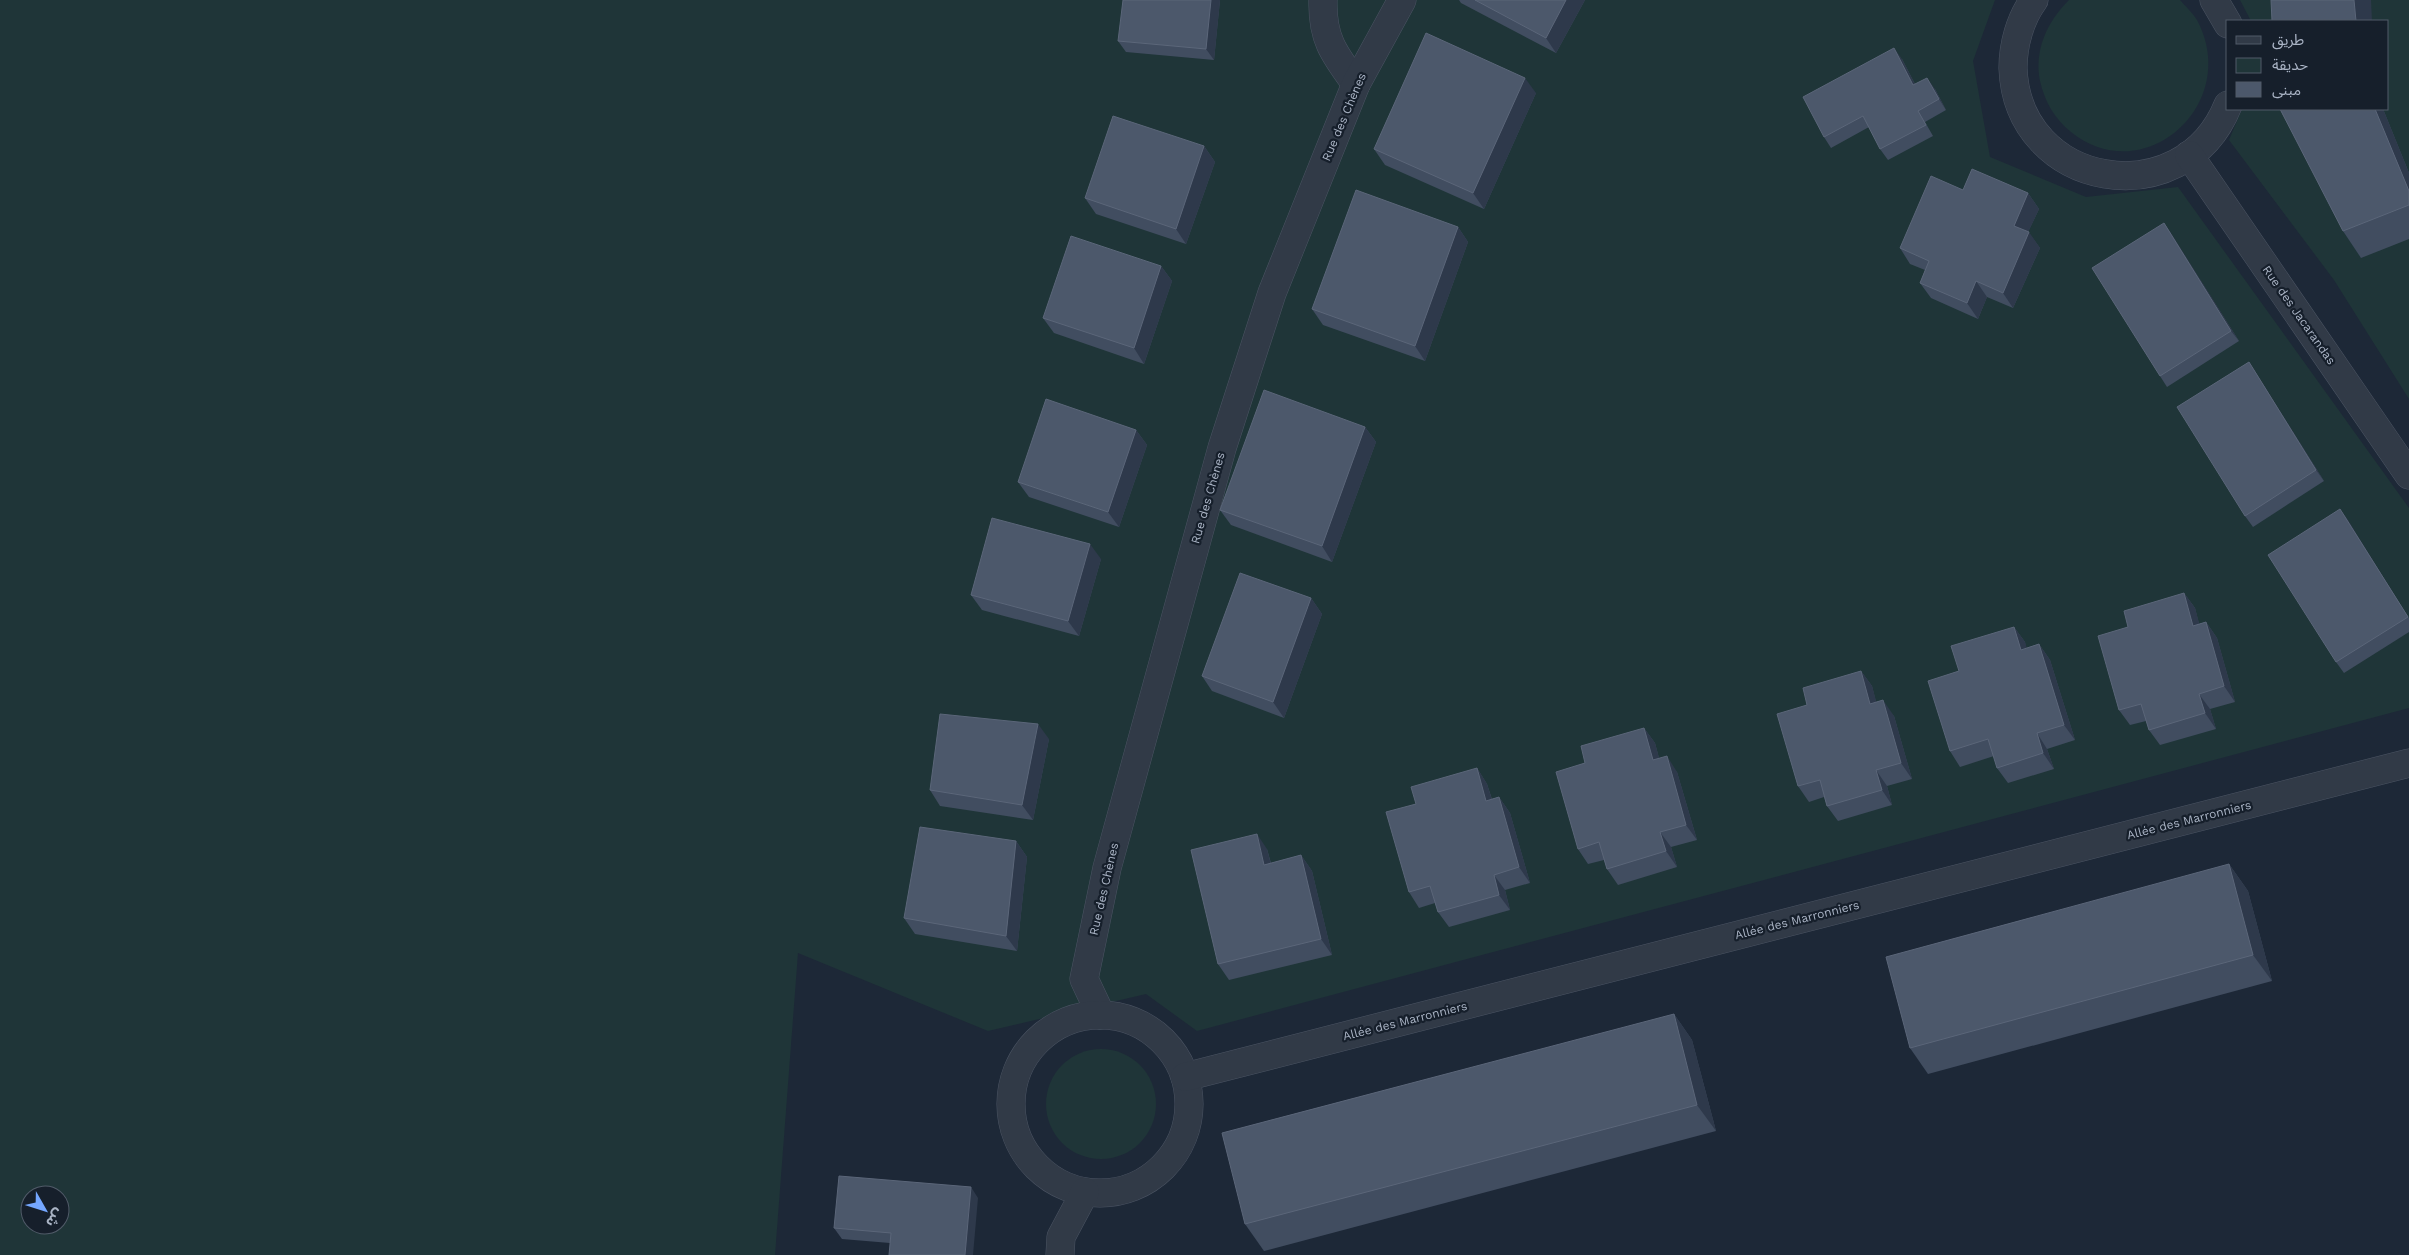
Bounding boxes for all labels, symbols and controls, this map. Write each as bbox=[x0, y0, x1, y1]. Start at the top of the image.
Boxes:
legend bbox=[2226, 20, 2389, 110]
text: طريق bbox=[2272, 31, 2304, 50]
text: حديقة bbox=[2272, 56, 2308, 74]
street label: Rue des Chènes bbox=[1319, 71, 1369, 163]
text: مبنى bbox=[2272, 81, 2301, 99]
street label: Rue des Jacarandas bbox=[2260, 263, 2338, 367]
street label: Rue des Chènes bbox=[1188, 451, 1228, 545]
street label: Allée des Marronniers bbox=[2125, 798, 2253, 842]
street label: Rue des Chènes bbox=[1087, 841, 1121, 937]
street label: Allée des Marronniers bbox=[1733, 898, 1861, 942]
street label: Allée des Marronniers bbox=[1341, 999, 1469, 1043]
north arrow bbox=[20, 1185, 70, 1235]
text: ش bbox=[43, 1206, 67, 1231]

